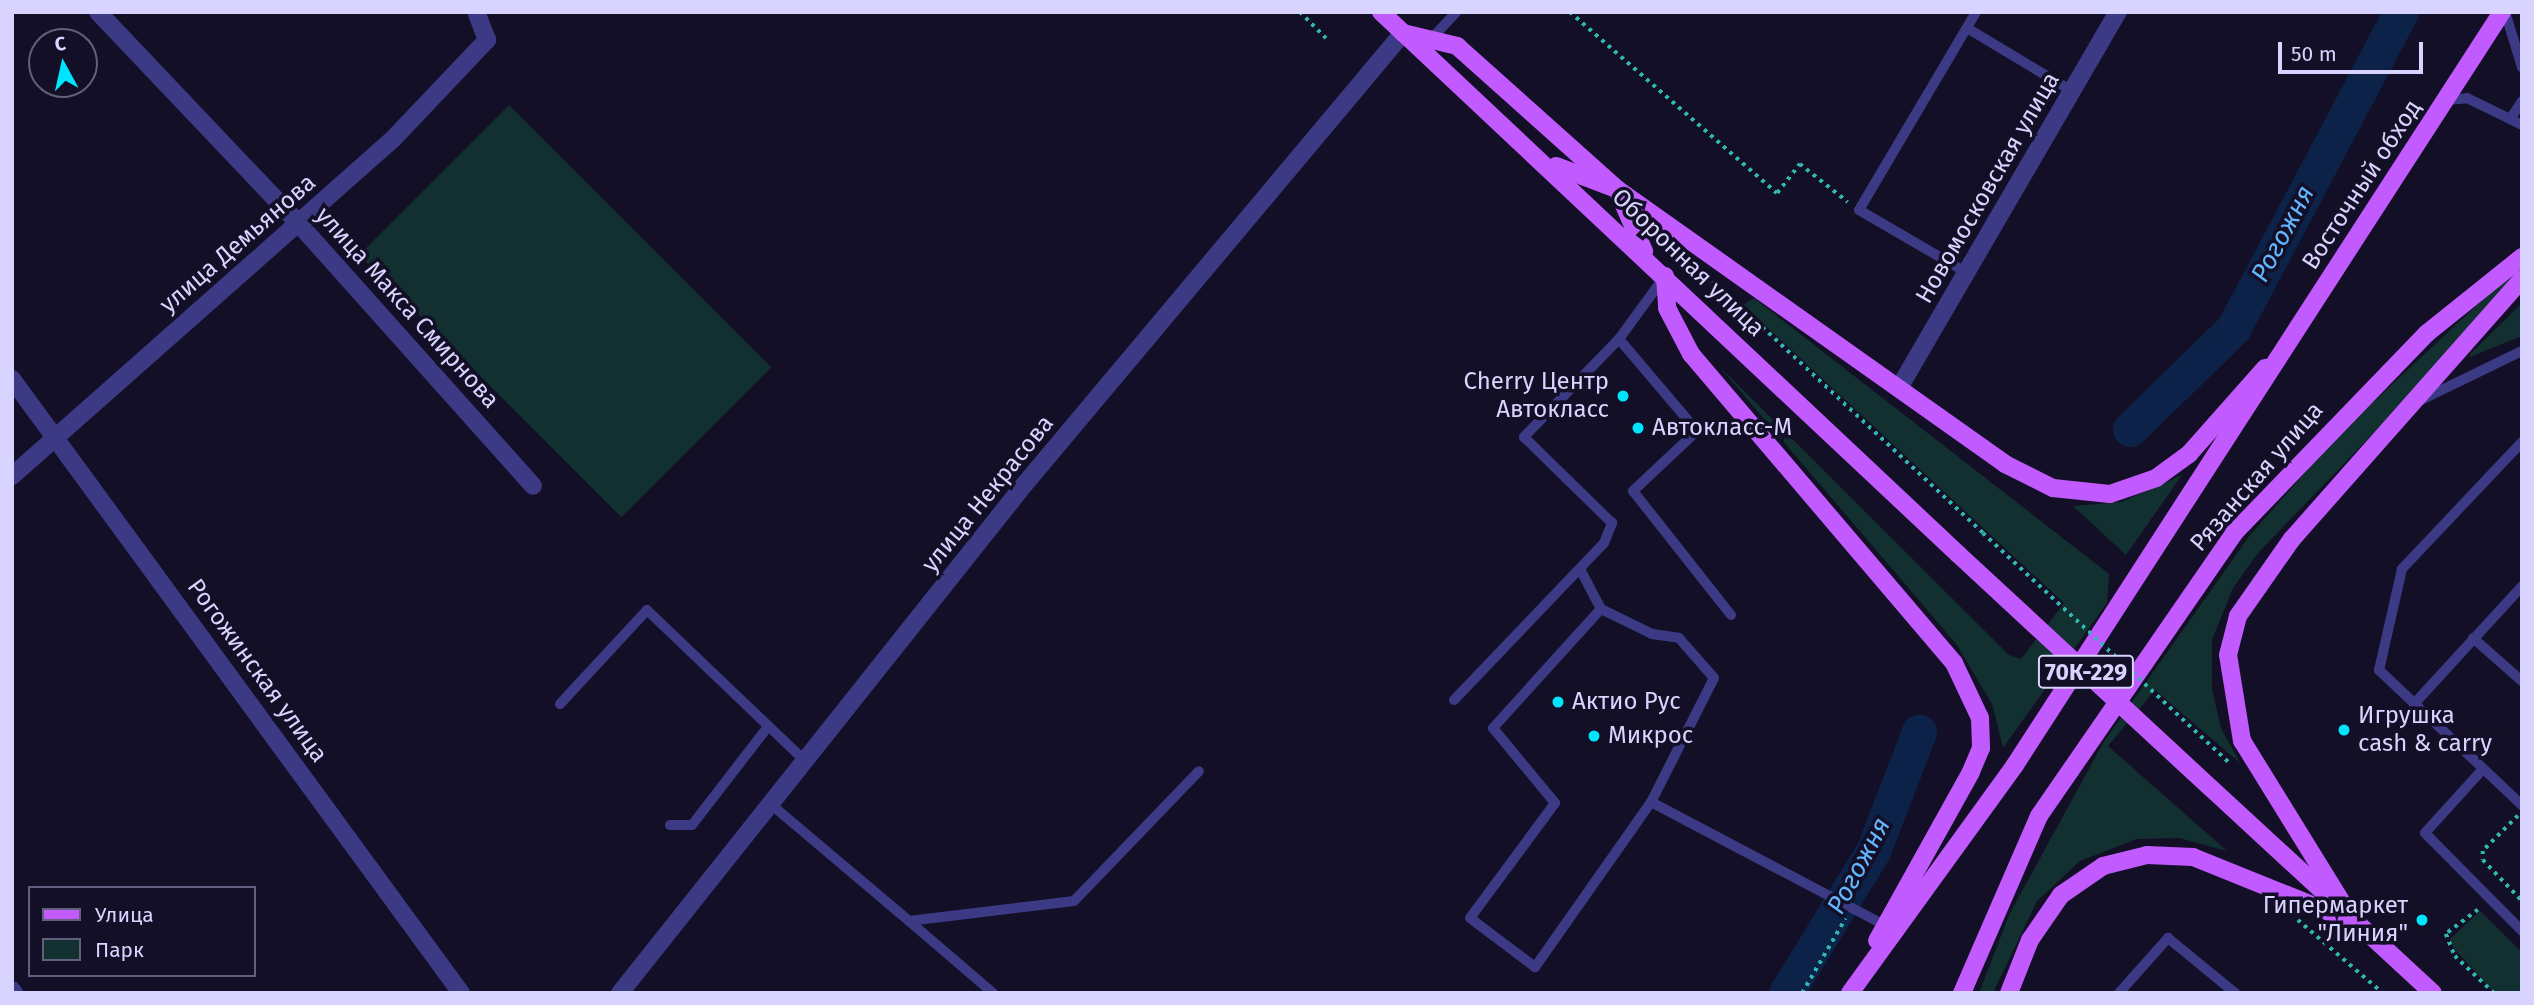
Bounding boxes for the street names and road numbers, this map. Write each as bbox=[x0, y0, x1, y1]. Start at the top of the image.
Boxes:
street label: Новомосковская улица bbox=[1910, 67, 2066, 309]
street label: Восточный обход bbox=[2296, 95, 2428, 275]
street label: улица Демьянова bbox=[154, 168, 322, 320]
street label: Оборонная улица bbox=[1606, 183, 1770, 343]
street label: улица Макса Смирнова bbox=[309, 202, 505, 414]
street label: Рязанская улица bbox=[2184, 397, 2330, 557]
street label: улица Некрасова bbox=[916, 410, 1060, 578]
street label: Рогожинская улица bbox=[181, 574, 333, 768]
road number: 70К-229 bbox=[2037, 652, 2135, 692]

